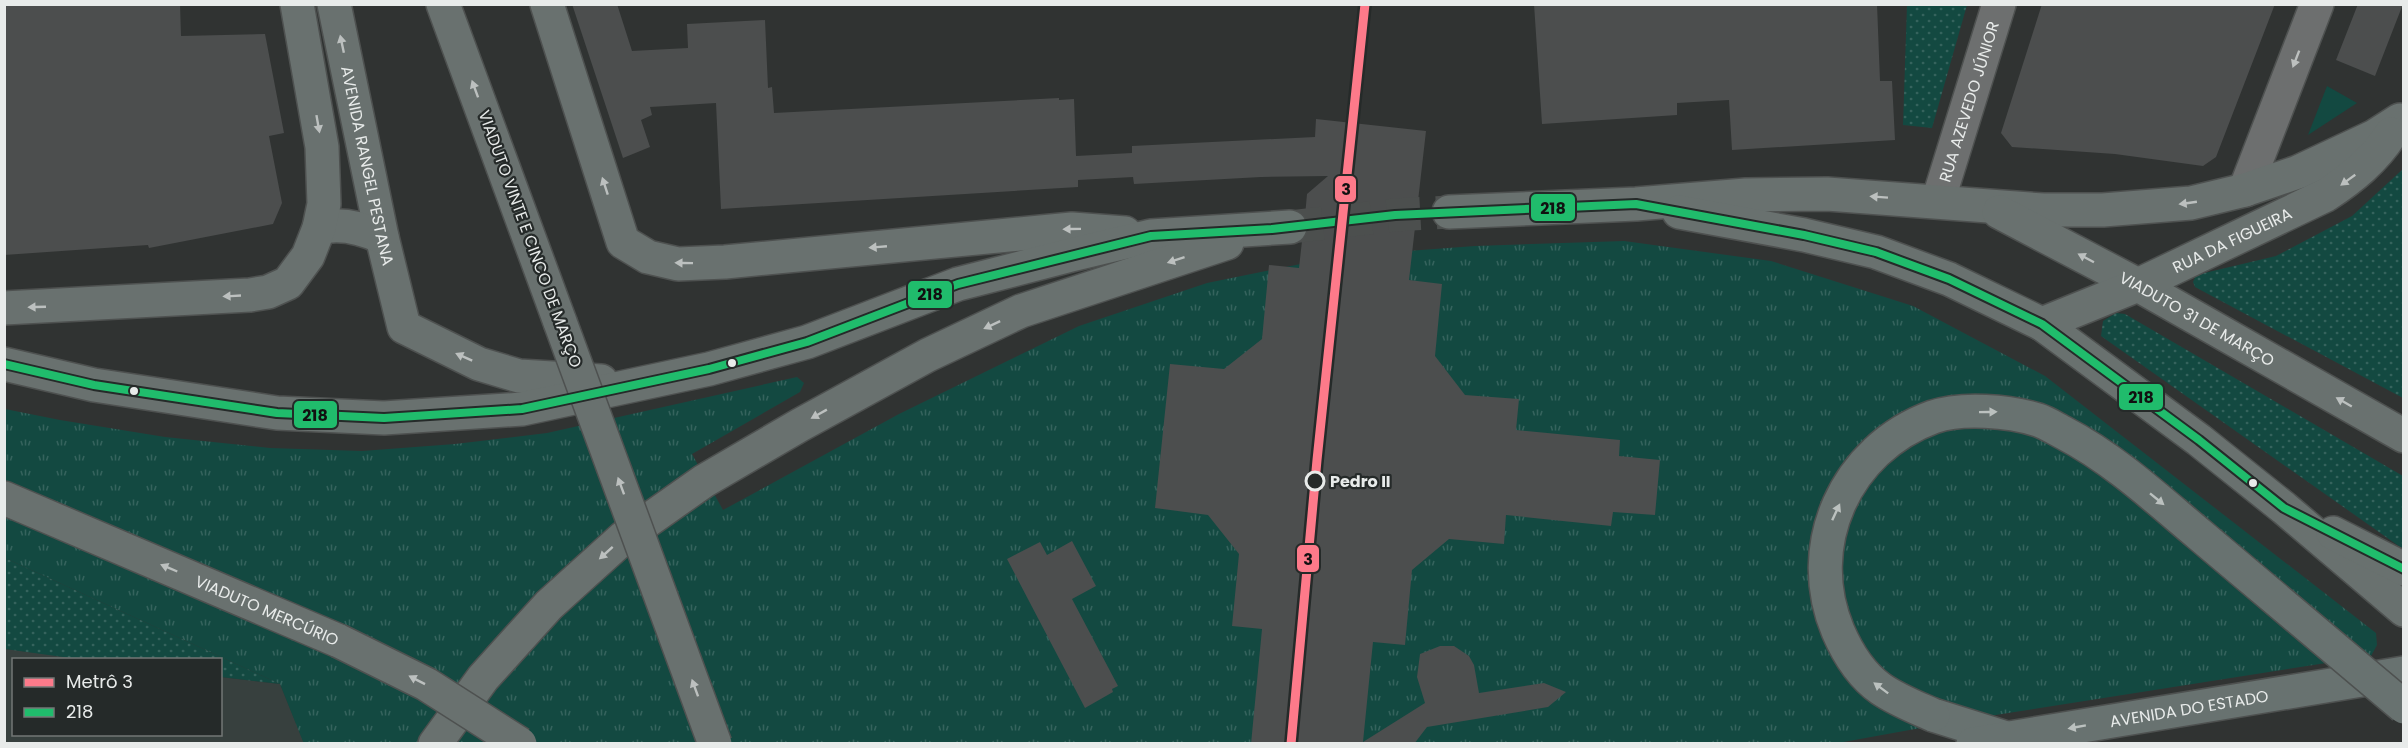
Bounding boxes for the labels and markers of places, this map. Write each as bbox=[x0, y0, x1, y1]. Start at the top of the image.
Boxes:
unlabelled marker bbox=[726, 357, 738, 369]
unlabelled marker bbox=[128, 385, 140, 397]
place label: Pedro II bbox=[1330, 470, 1391, 493]
marker: Pedro II bbox=[1305, 471, 1325, 491]
unlabelled marker bbox=[2247, 477, 2259, 489]

